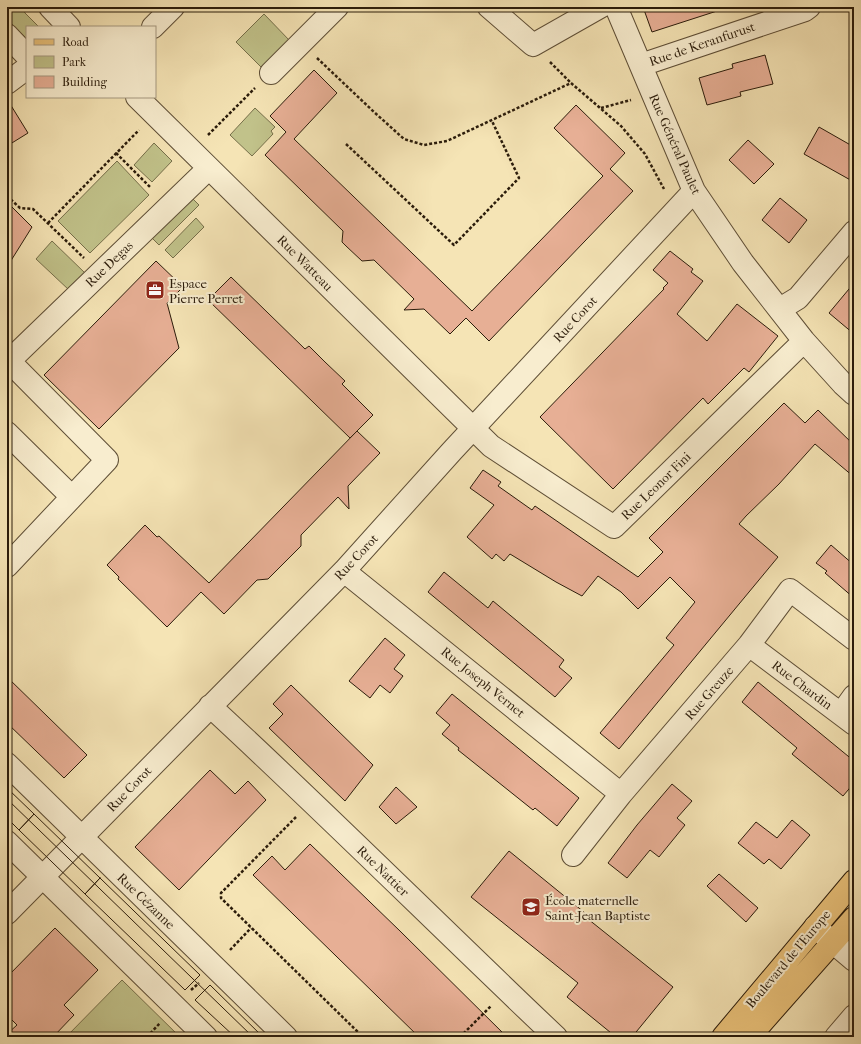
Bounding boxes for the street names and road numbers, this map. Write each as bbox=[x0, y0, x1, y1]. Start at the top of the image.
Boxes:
street label: Rue de Keranfurust bbox=[647, 19, 757, 69]
street label: Rue Général Paulet bbox=[646, 91, 704, 197]
street label: Rue Watteau bbox=[274, 232, 336, 294]
street label: Rue Degas bbox=[82, 238, 136, 290]
street label: Rue Corot bbox=[550, 293, 600, 345]
street label: Rue Leonor Fini bbox=[618, 449, 694, 523]
street label: Rue Corot bbox=[331, 531, 381, 583]
street label: Rue Joseph Vernet bbox=[438, 644, 528, 721]
street label: Rue Chardin bbox=[769, 657, 835, 713]
street label: Rue Greuze bbox=[682, 663, 737, 723]
street label: Rue Corot bbox=[104, 763, 155, 815]
street label: Rue Nattier bbox=[354, 843, 412, 900]
street label: Rue Cézanne bbox=[114, 870, 178, 933]
street label: Boulevard de l'Europe bbox=[743, 907, 834, 1011]

